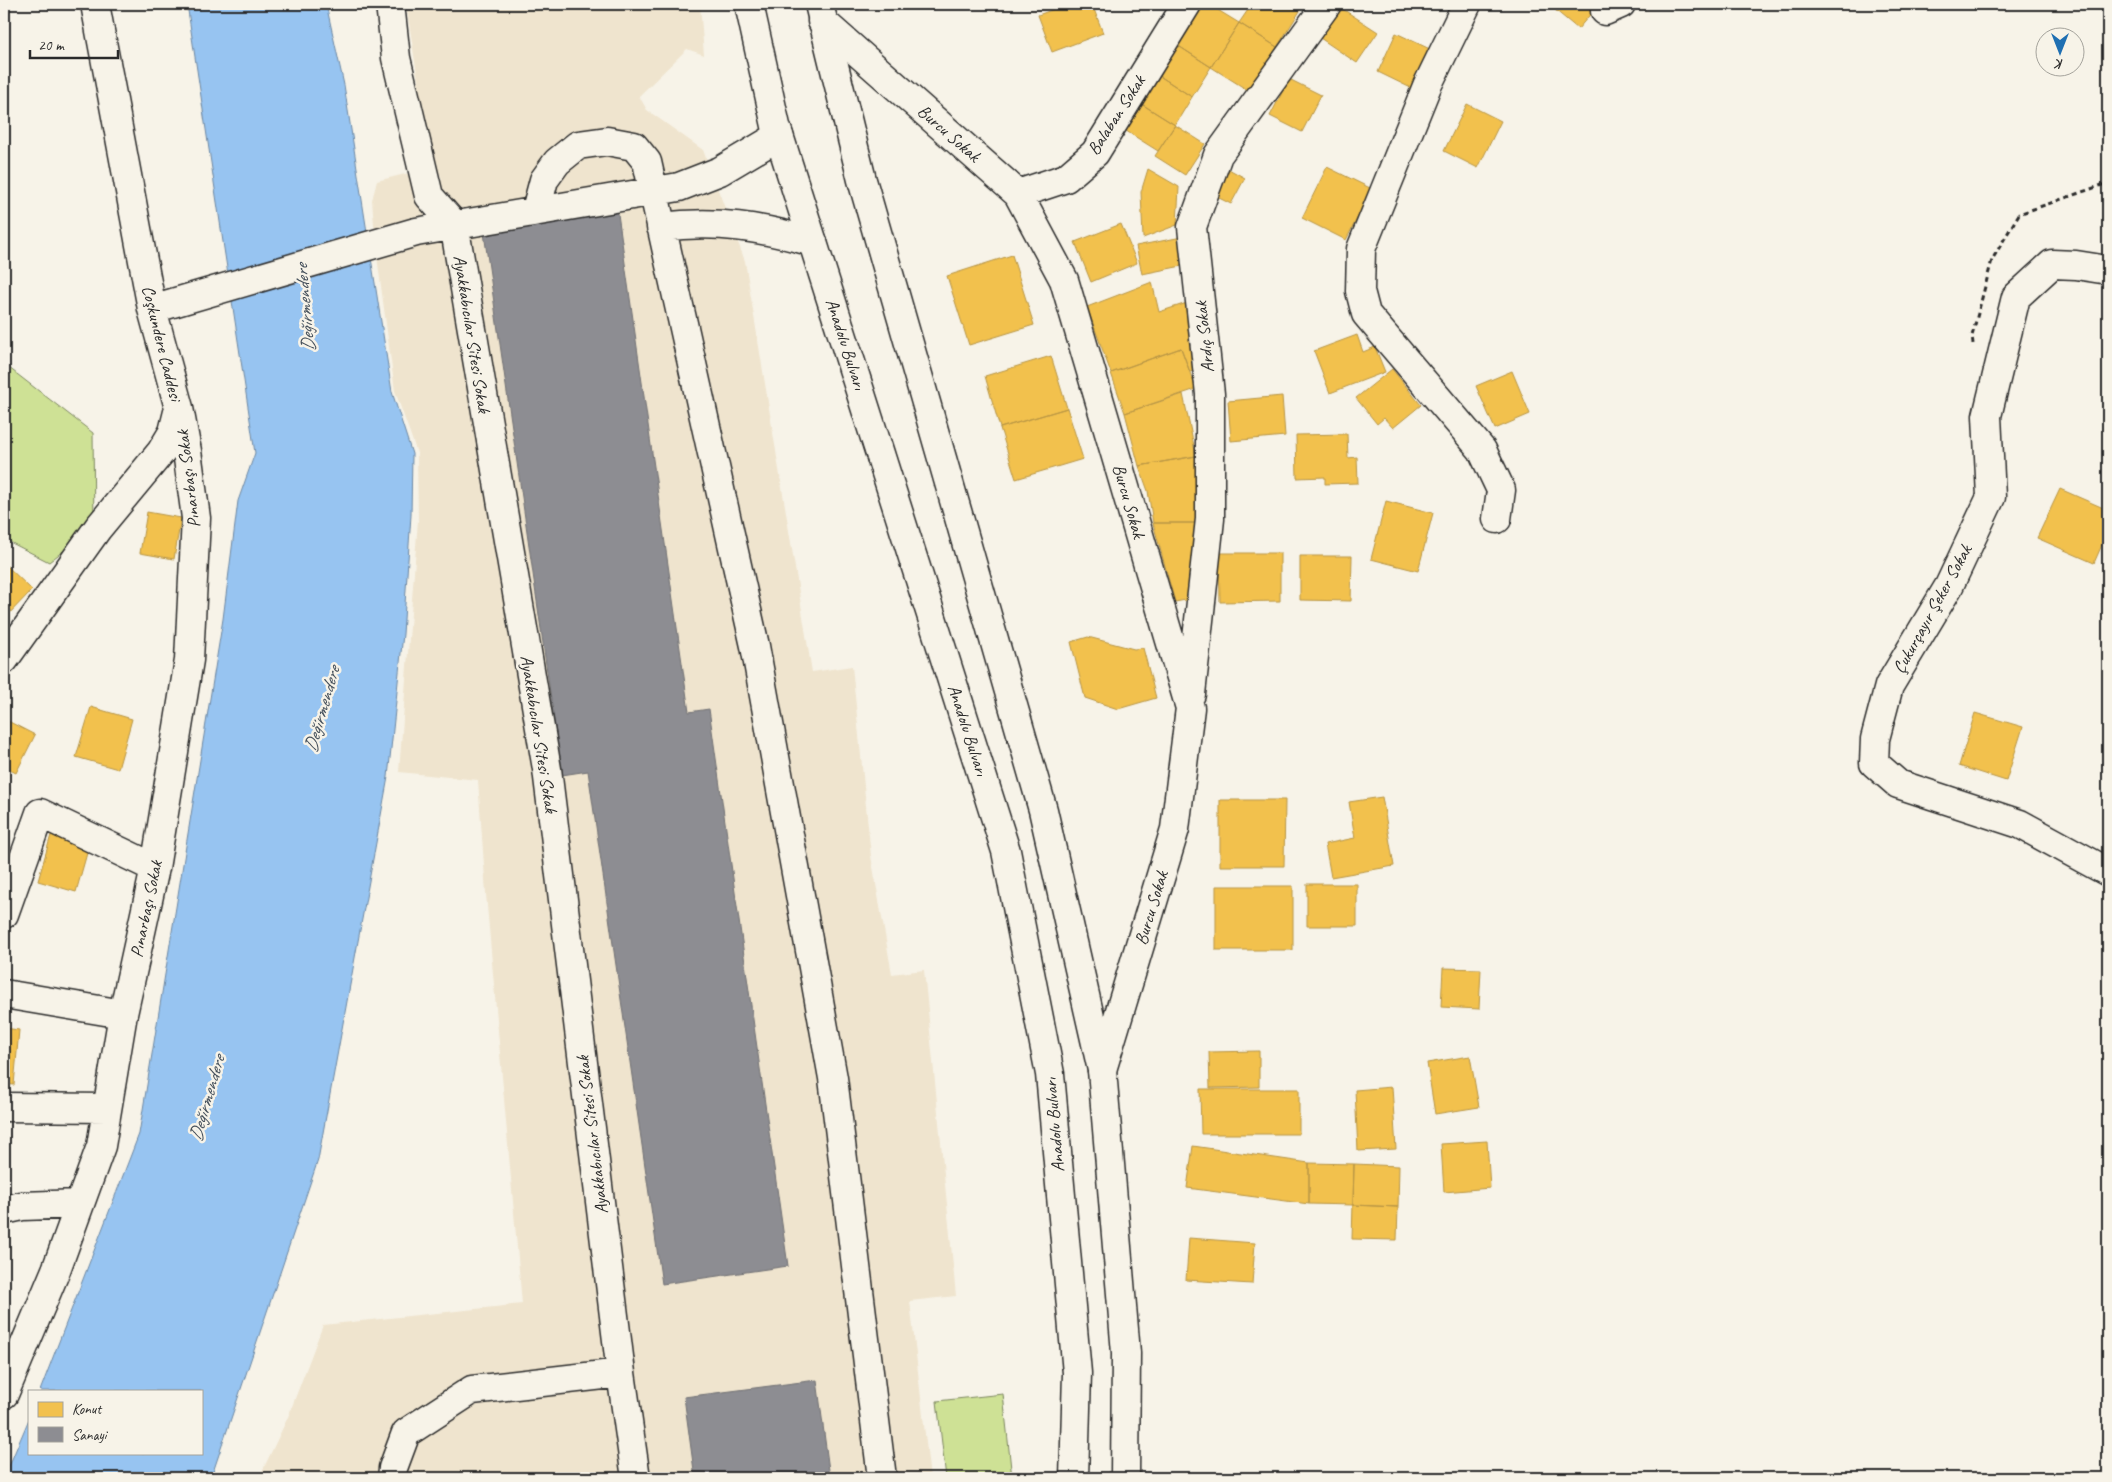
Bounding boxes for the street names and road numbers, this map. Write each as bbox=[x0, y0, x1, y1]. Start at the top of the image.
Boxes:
street label: Balaban Sokak bbox=[1082, 70, 1151, 159]
street label: Burcu Sokak bbox=[913, 100, 986, 167]
street label: Ayakkabıcılar Sitesi Sokak bbox=[449, 254, 496, 416]
street label: Coşkundere Caddesi bbox=[137, 283, 188, 405]
street label: Anadolu Bulvarı bbox=[821, 296, 871, 393]
street label: Ardıç Sokak bbox=[1189, 299, 1219, 374]
street label: Pınarbaşı Sokak bbox=[171, 427, 205, 529]
street label: Burcu Sokak bbox=[1108, 461, 1150, 542]
street label: Çukurçayır Şeker Sokak bbox=[1888, 540, 1978, 678]
street label: Ayakkabıcılar Sitesi Sokak bbox=[516, 654, 563, 816]
street label: Anadolu Bulvarı bbox=[943, 682, 993, 779]
street label: Pınarbaşı Sokak bbox=[125, 857, 167, 959]
street label: Burcu Sokak bbox=[1129, 867, 1173, 948]
street label: Ayakkabıcılar Sitesi Sokak bbox=[571, 1053, 613, 1215]
street label: Anadolu Bulvarı bbox=[1039, 1076, 1069, 1173]

